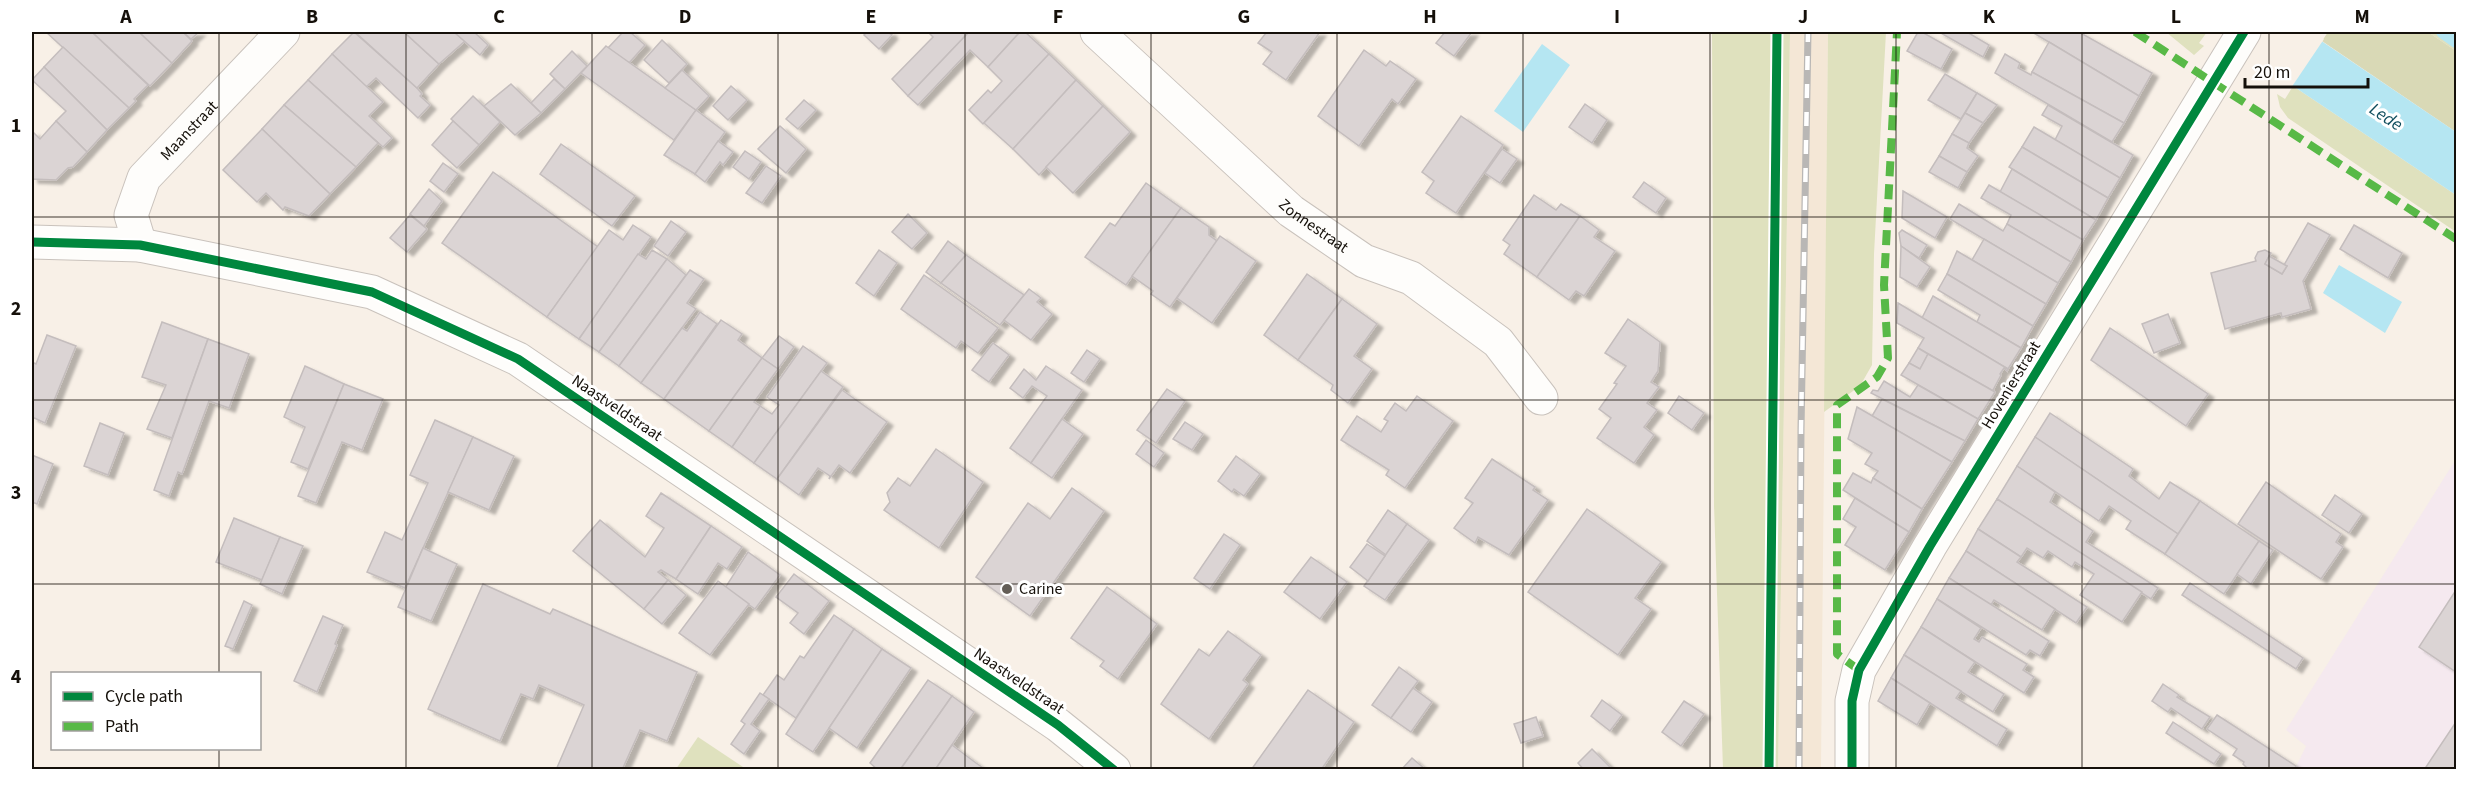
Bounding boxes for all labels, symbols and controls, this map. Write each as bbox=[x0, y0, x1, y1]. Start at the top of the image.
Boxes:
text: A bbox=[119, 3, 132, 31]
text: B bbox=[306, 3, 318, 31]
text: C bbox=[493, 3, 505, 31]
text: D bbox=[679, 3, 691, 31]
text: E bbox=[866, 3, 876, 31]
text: F bbox=[1053, 3, 1063, 31]
text: G bbox=[1238, 3, 1250, 31]
text: H bbox=[1423, 3, 1437, 31]
text: I bbox=[1614, 3, 1620, 31]
text: J bbox=[1798, 3, 1808, 31]
text: K bbox=[1983, 3, 1996, 31]
text: L bbox=[2171, 3, 2181, 31]
text: M bbox=[2354, 3, 2370, 31]
scale bar bbox=[2245, 51, 2368, 89]
text: 20 m bbox=[2254, 60, 2290, 85]
street label: Maanstraat bbox=[155, 95, 223, 165]
water label: Lede bbox=[2365, 97, 2408, 137]
text: 1 bbox=[11, 112, 21, 140]
street label: Zonnestraat bbox=[1274, 194, 1353, 259]
text: 2 bbox=[11, 295, 21, 323]
street label: Hovenierstraat bbox=[1976, 336, 2046, 433]
street label: Naastveldstraat bbox=[567, 370, 667, 447]
text: 3 bbox=[11, 479, 21, 507]
place label: Carine bbox=[1019, 578, 1062, 600]
marker: Carine bbox=[1000, 582, 1014, 596]
street label: Naastveldstraat bbox=[969, 643, 1069, 720]
text: 4 bbox=[11, 663, 22, 691]
legend bbox=[51, 672, 261, 750]
text: Cycle path bbox=[105, 684, 183, 709]
text: Path bbox=[105, 714, 139, 739]

